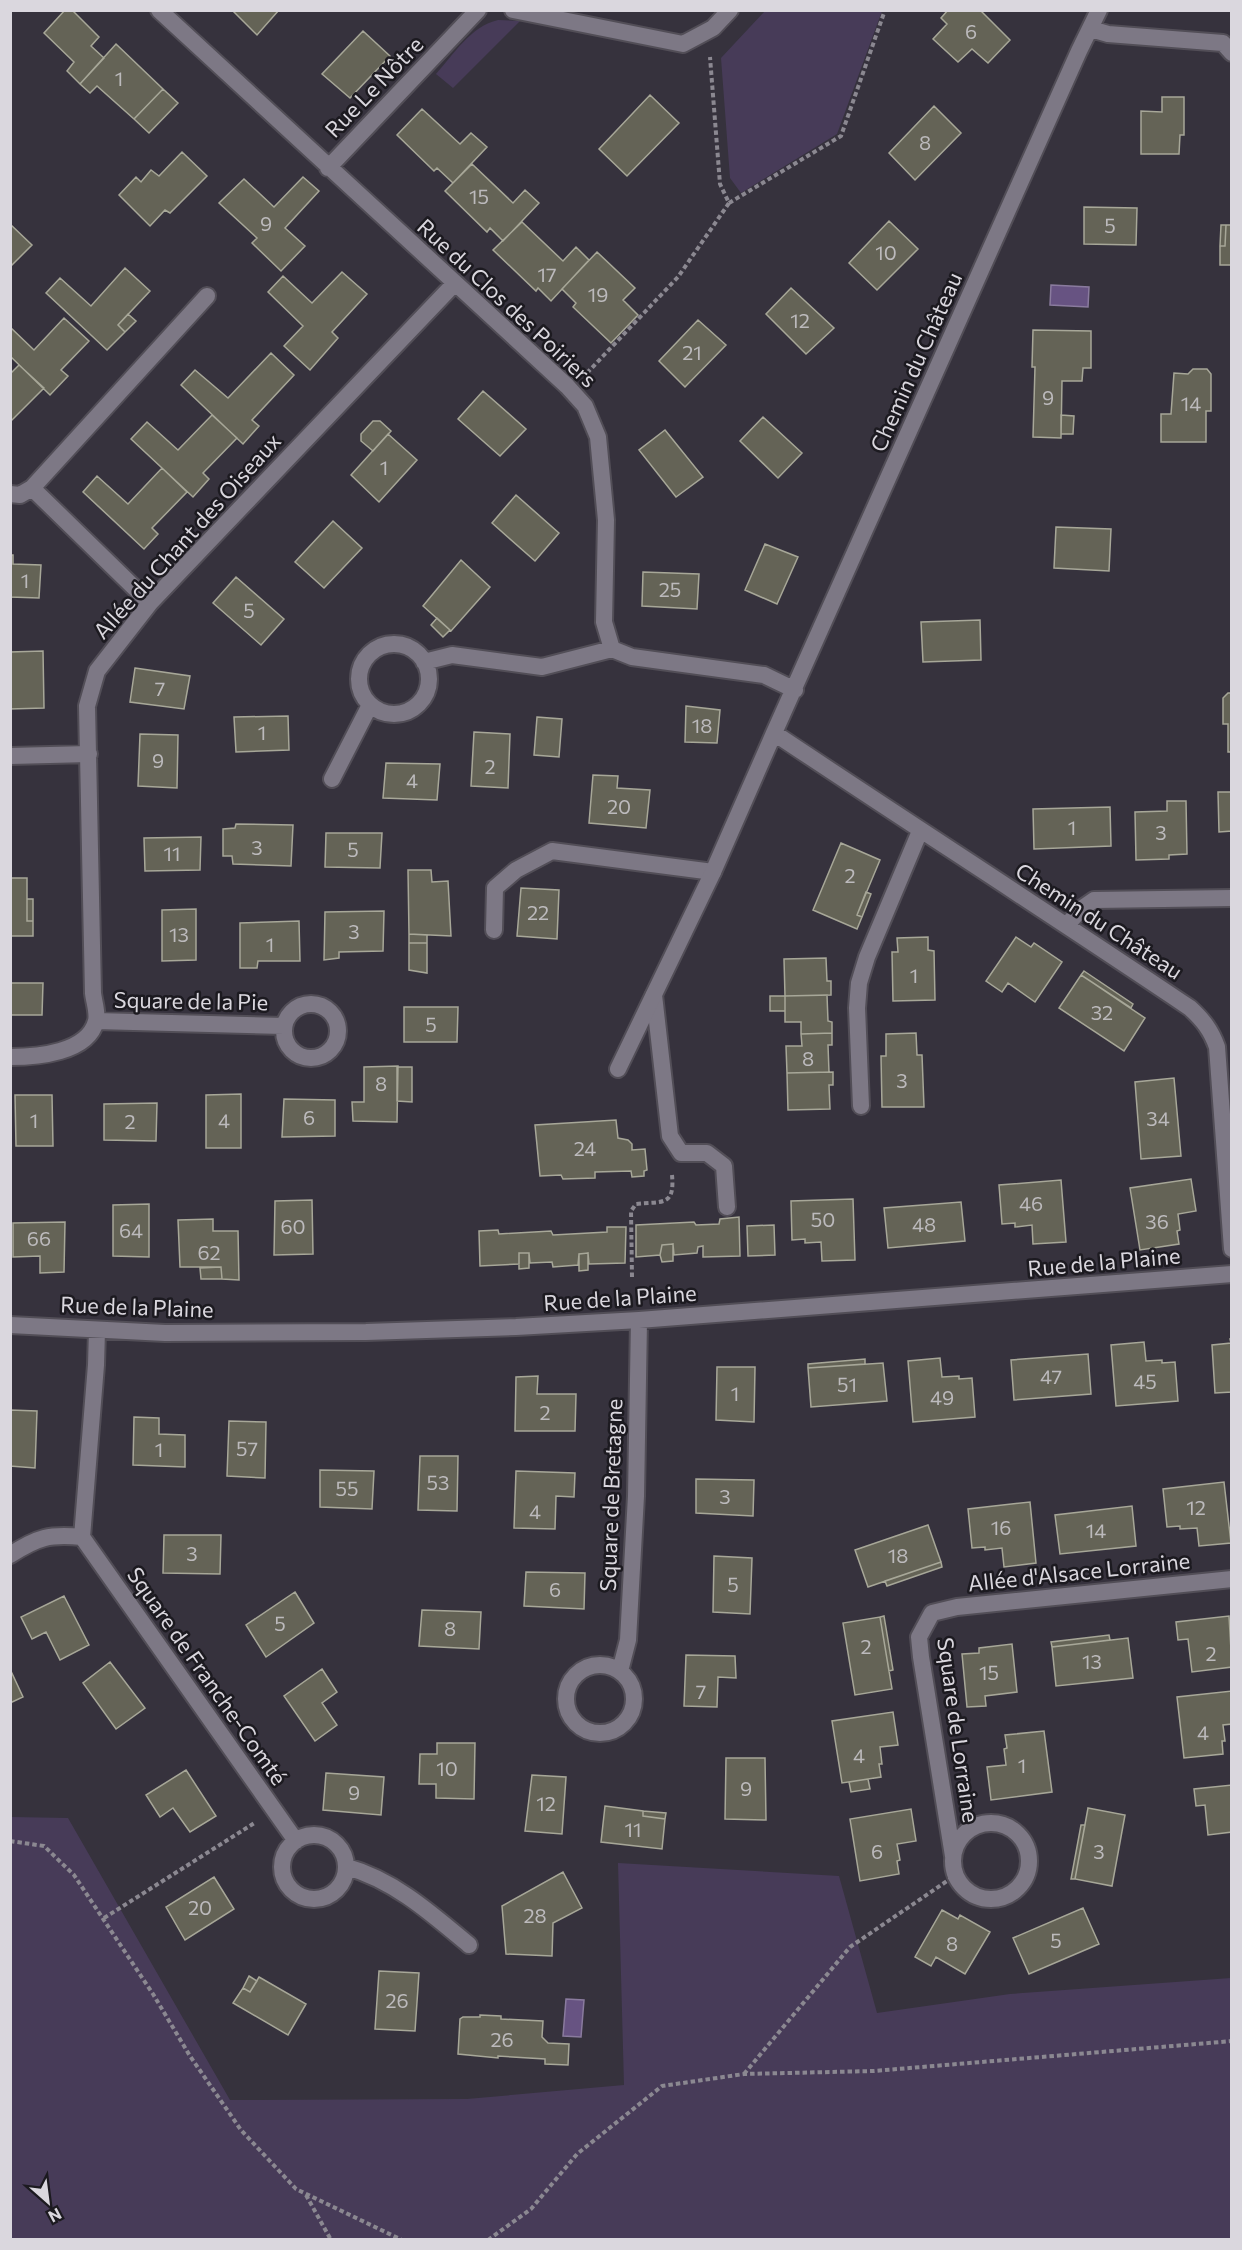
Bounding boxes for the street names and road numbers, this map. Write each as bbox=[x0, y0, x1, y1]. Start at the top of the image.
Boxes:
street label: Rue Le Nôtre bbox=[319, 31, 428, 143]
street label: Rue du Clos des Poiriers bbox=[412, 213, 602, 393]
street label: Chemin du Château bbox=[864, 268, 967, 456]
street label: Allée du Chant des Oiseaux bbox=[87, 427, 286, 644]
street label: Chemin du Château bbox=[1011, 857, 1188, 985]
street label: Square de la Pie bbox=[113, 986, 269, 1015]
street label: Rue de la Plaine bbox=[1026, 1241, 1182, 1282]
street label: Rue de la Plaine bbox=[543, 1279, 697, 1316]
street label: Rue de la Plaine bbox=[60, 1290, 214, 1323]
street label: Square de Bretagne bbox=[594, 1398, 627, 1592]
street label: Allée d'Alsace Lorraine bbox=[967, 1546, 1191, 1597]
street label: Square de Franche-Comté bbox=[122, 1562, 293, 1790]
street label: Square de Lorraine bbox=[932, 1636, 985, 1824]

